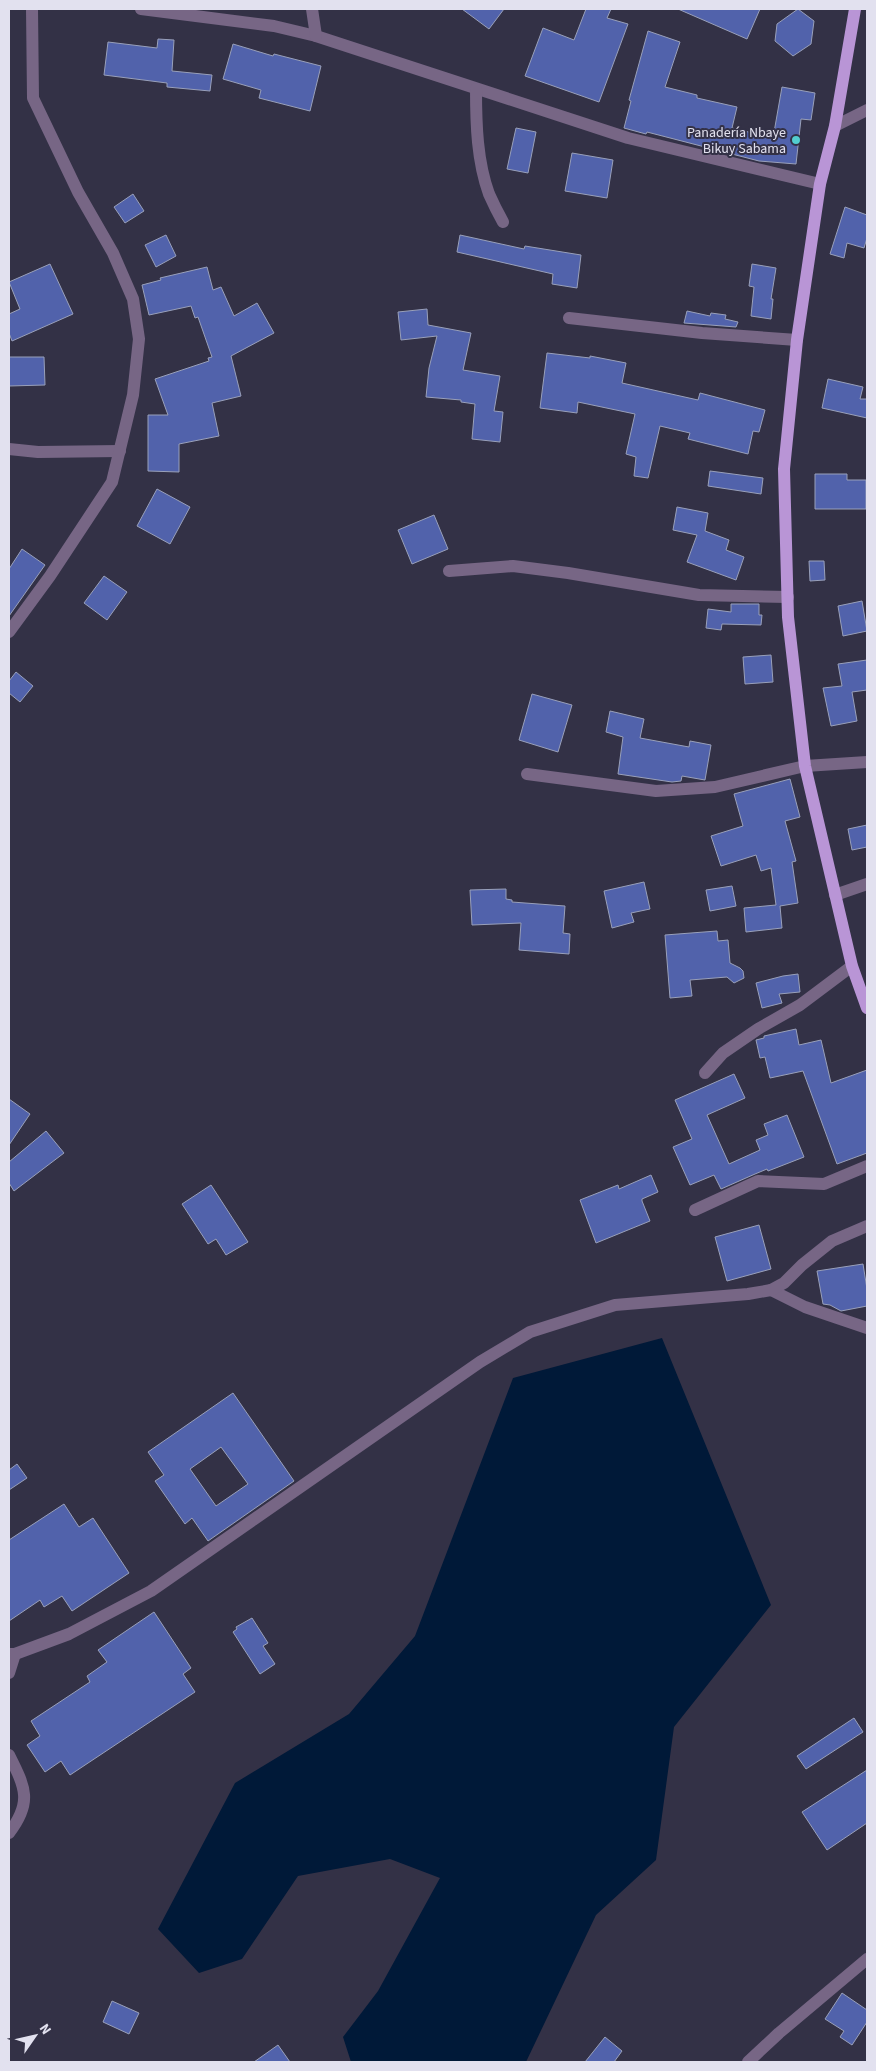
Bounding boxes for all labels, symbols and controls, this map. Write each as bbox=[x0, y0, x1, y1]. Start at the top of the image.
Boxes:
place label: Panadería Nbaye Bikuy Sabama bbox=[687, 123, 786, 159]
marker: Panadería Nbaye Bikuy Sabama bbox=[790, 134, 802, 146]
north arrow bbox=[10, 2011, 60, 2061]
text: N bbox=[34, 2020, 56, 2039]

